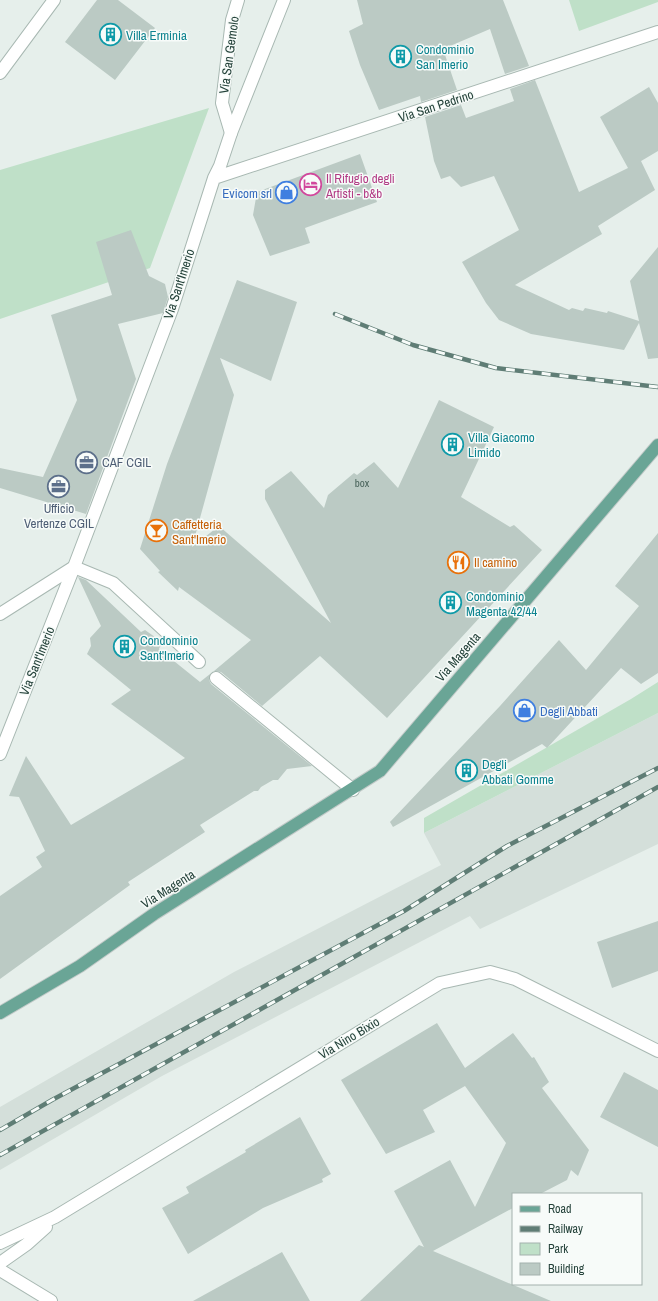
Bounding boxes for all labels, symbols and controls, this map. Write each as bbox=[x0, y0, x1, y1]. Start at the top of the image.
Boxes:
street label: Via San Gemolo bbox=[215, 15, 243, 95]
building icon: Villa Erminia bbox=[97, 22, 123, 48]
place label: Villa Erminia bbox=[126, 27, 187, 44]
place label: Condominio San Imerio bbox=[416, 41, 474, 73]
building icon: Condominio San Imerio bbox=[388, 43, 414, 69]
street label: Via San Pedrino bbox=[396, 86, 476, 126]
place label: Il Rifugio degli Artisti - b&b bbox=[325, 170, 395, 202]
hotel icon: Il Rifugio degli Artisti - b&b bbox=[297, 172, 323, 198]
shop icon: Evicom srl bbox=[274, 180, 300, 206]
place label: Evicom srl bbox=[222, 185, 272, 202]
street label: Via Sant'Imerio bbox=[160, 247, 198, 321]
place label: Villa Giacomo Limido bbox=[468, 429, 535, 461]
building icon: Villa Giacomo Limido bbox=[439, 431, 465, 457]
office icon: CAF CGIL bbox=[74, 449, 100, 475]
place label: CAF CGIL bbox=[102, 454, 151, 471]
office icon: Ufficio Vertenze CGIL bbox=[46, 473, 72, 499]
house number: box bbox=[355, 476, 370, 490]
place label: Ufficio Vertenze CGIL bbox=[24, 500, 94, 532]
place label: Caffetteria Sant'Imerio bbox=[172, 516, 226, 548]
bar icon: Caffetteria Sant'Imerio bbox=[144, 518, 170, 544]
restaurant icon: Il camino bbox=[445, 549, 471, 575]
place label: Il camino bbox=[474, 554, 517, 571]
place label: Condominio Magenta 42/44 bbox=[466, 588, 537, 620]
building icon: Condominio Magenta 42/44 bbox=[438, 590, 464, 616]
street label: Via Sant'Imerio bbox=[15, 624, 59, 698]
street label: Via Magenta bbox=[432, 629, 484, 685]
place label: Condominio Sant'Imerio bbox=[140, 632, 198, 664]
building icon: Condominio Sant'Imerio bbox=[112, 634, 138, 660]
shop icon: Degli Abbati bbox=[511, 698, 537, 724]
place label: Degli Abbati bbox=[540, 703, 598, 720]
place label: Degli Abbati Gomme bbox=[481, 756, 554, 788]
building icon: Degli Abbati Gomme bbox=[453, 758, 479, 784]
street label: Via Magenta bbox=[138, 866, 198, 912]
street label: Via Nino Bixio bbox=[315, 1013, 383, 1063]
legend bbox=[512, 1193, 642, 1285]
text: Road bbox=[548, 1201, 572, 1217]
text: Railway bbox=[548, 1221, 583, 1237]
text: Park bbox=[548, 1241, 568, 1257]
text: Building bbox=[548, 1261, 585, 1277]

